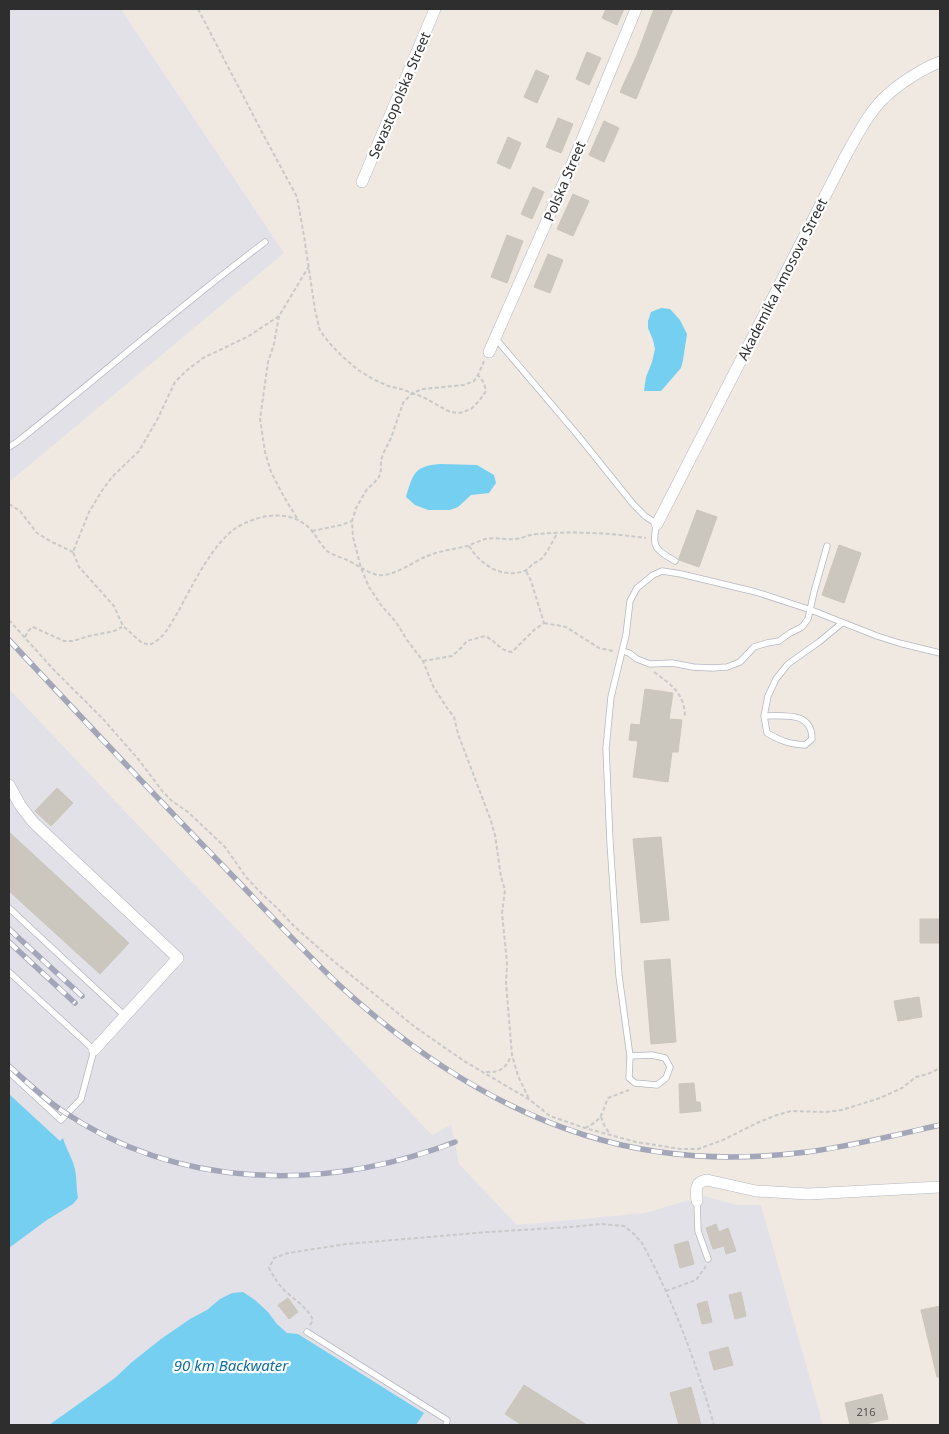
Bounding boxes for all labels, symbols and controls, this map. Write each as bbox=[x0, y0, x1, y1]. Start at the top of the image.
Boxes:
street label: Sevastopolska Street bbox=[364, 29, 434, 161]
street label: Polska Street bbox=[539, 138, 589, 224]
street label: Akademika Amosova Street bbox=[733, 195, 831, 363]
water label: 90 km Backwater bbox=[174, 1355, 289, 1375]
house number: 216 bbox=[857, 1404, 875, 1419]

